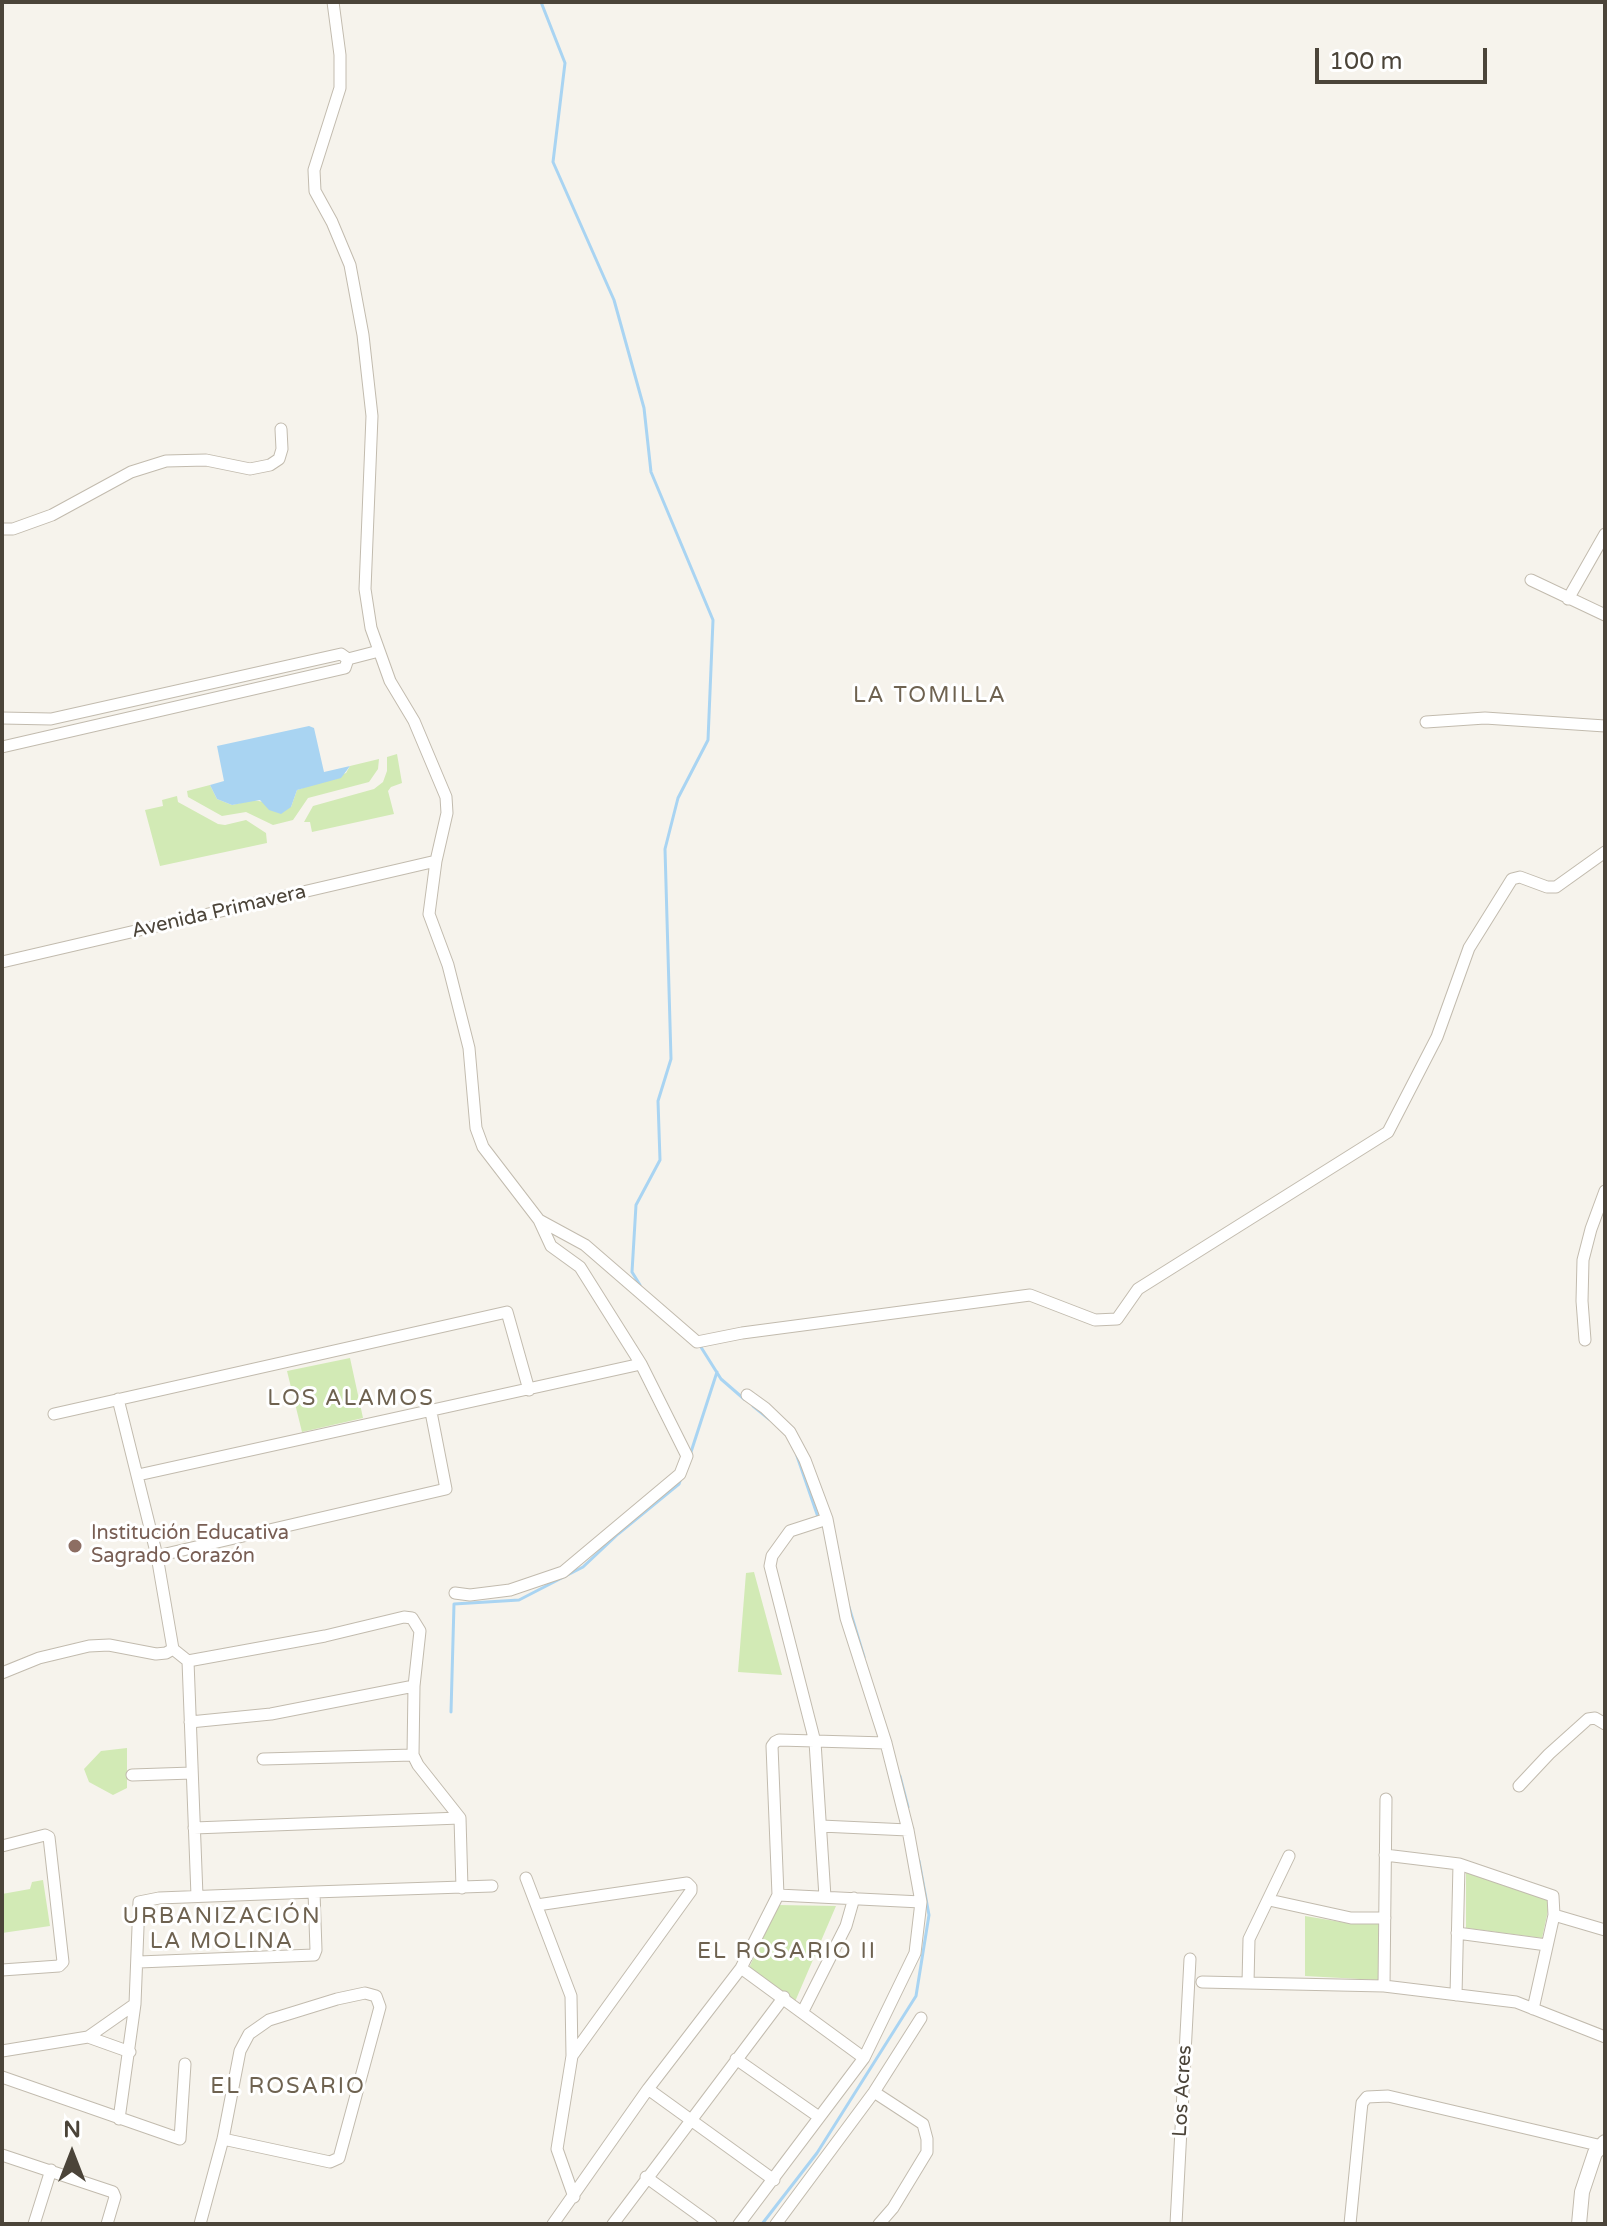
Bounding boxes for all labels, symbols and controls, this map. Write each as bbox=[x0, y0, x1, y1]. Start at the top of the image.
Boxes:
scale bar bbox=[1319, 32, 1491, 82]
text: 100 m bbox=[1329, 47, 1403, 76]
district label: LA TOMILLA bbox=[853, 683, 1007, 709]
street label: Avenida Primavera bbox=[129, 880, 309, 944]
district label: LOS ALAMOS bbox=[267, 1386, 435, 1412]
place label: Institución Educativa Sagrado Corazón bbox=[91, 1522, 289, 1569]
marker: Institución Educativa Sagrado Corazón bbox=[66, 1537, 84, 1555]
district label: URBANIZACIÓN LA MOLINA bbox=[122, 1904, 322, 1956]
district label: EL ROSARIO II bbox=[697, 1939, 877, 1965]
street label: Los Acres bbox=[1169, 2044, 1197, 2138]
district label: EL ROSARIO bbox=[210, 2074, 366, 2100]
north arrow bbox=[32, 2114, 112, 2194]
text: N bbox=[63, 2117, 81, 2143]

